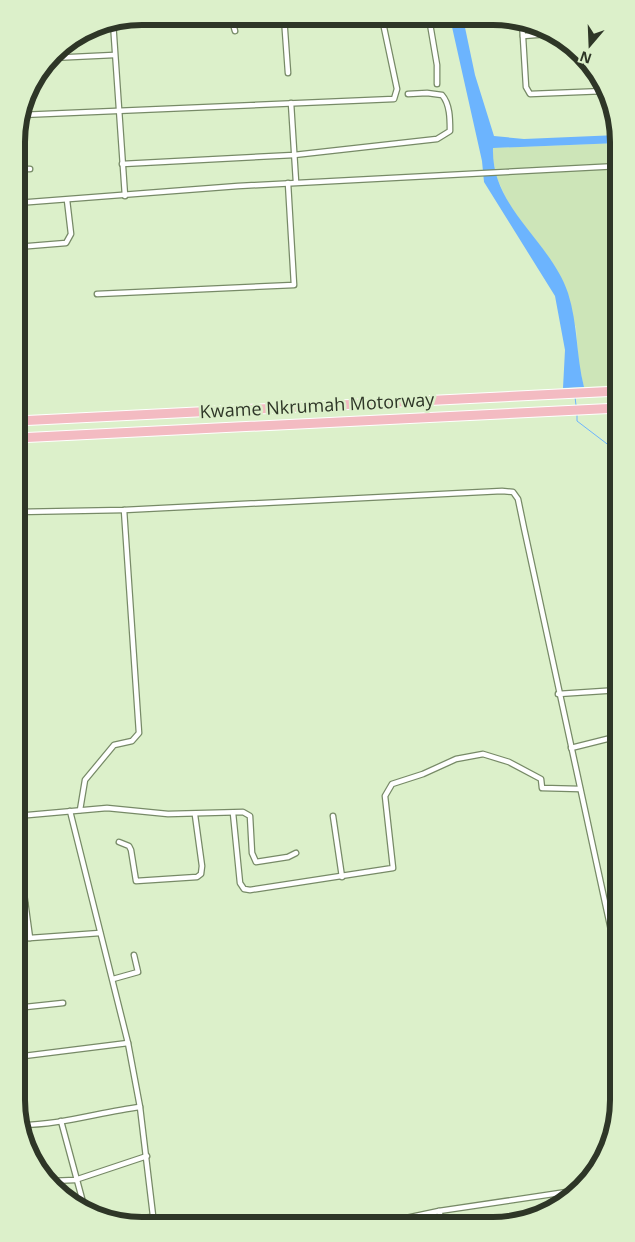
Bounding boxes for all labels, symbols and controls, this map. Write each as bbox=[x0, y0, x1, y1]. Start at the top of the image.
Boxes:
north arrow bbox=[565, 20, 615, 70]
text: N bbox=[577, 47, 594, 69]
street label: Kwame Nkrumah Motorway bbox=[199, 387, 436, 423]

